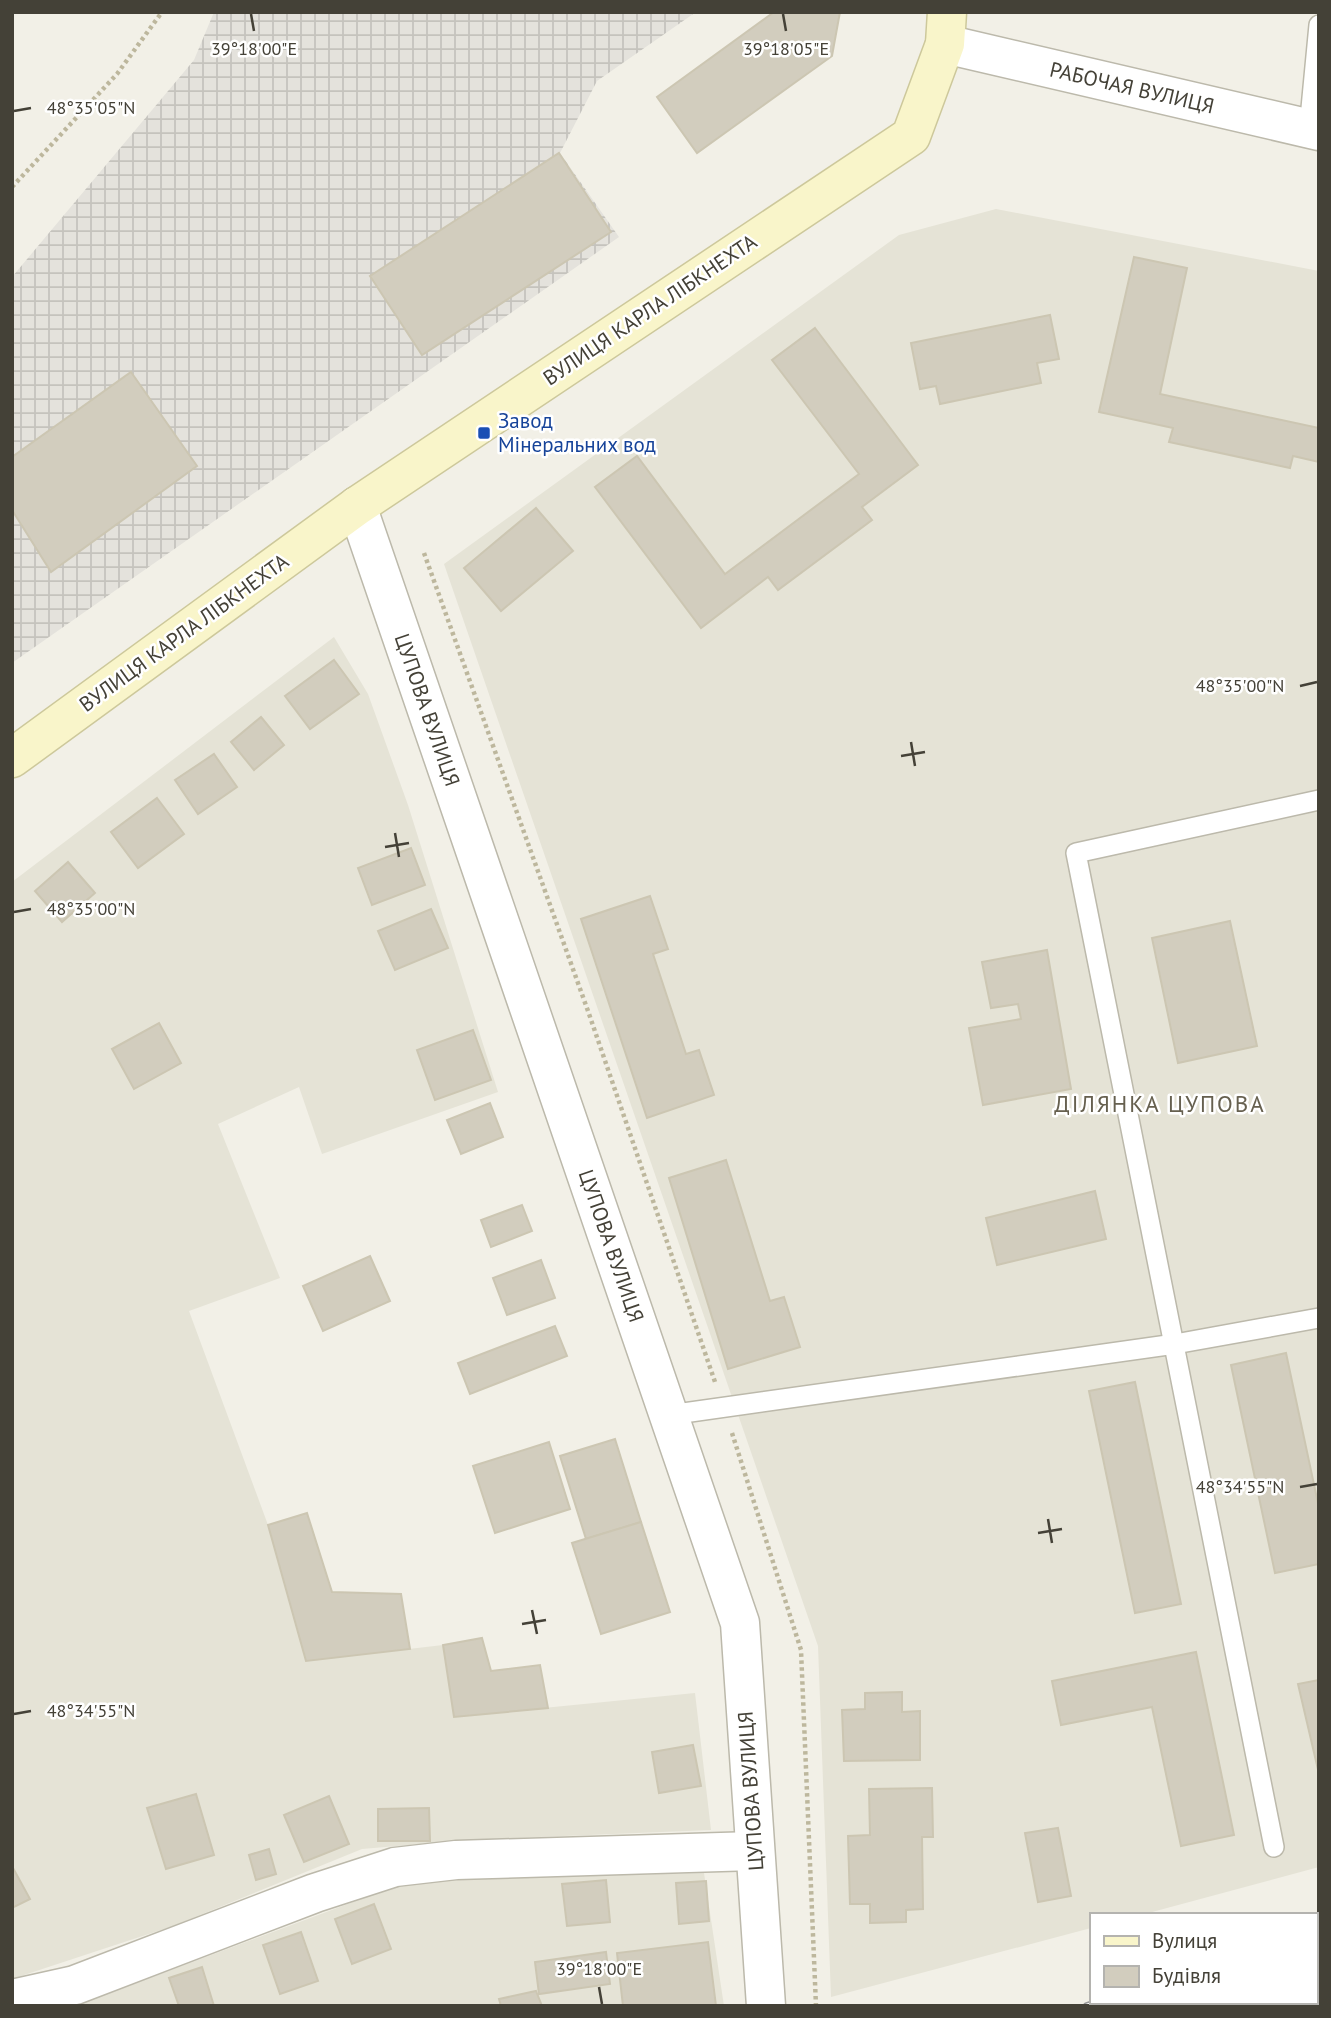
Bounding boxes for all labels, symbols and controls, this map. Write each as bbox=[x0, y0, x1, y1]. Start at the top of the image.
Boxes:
text: 39°18'00"E bbox=[211, 37, 297, 60]
text: 39°18'05"E bbox=[743, 37, 829, 60]
street label: РАБОЧАЯ ВУЛИЦЯ bbox=[1047, 55, 1217, 120]
text: 48°35'05"N bbox=[47, 96, 135, 119]
street label: ВУЛИЦЯ КАРЛА ЛІБКНЕХТА bbox=[538, 227, 762, 391]
place label: Завод Мінеральних вод bbox=[498, 407, 656, 458]
marker: Завод Мінеральних вод bbox=[476, 425, 492, 441]
street label: ВУЛИЦЯ КАРЛА ЛІБКНЕХТА bbox=[74, 547, 294, 718]
street label: ЦУПОВА ВУЛИЦЯ bbox=[389, 630, 466, 790]
text: 48°35'00"N bbox=[1196, 674, 1284, 697]
text: 48°35'00"N bbox=[47, 897, 135, 920]
district label: ДІЛЯНКА ЦУПОВА bbox=[1054, 1089, 1266, 1118]
street label: ЦУПОВА ВУЛИЦЯ bbox=[573, 1166, 650, 1326]
text: 48°34'55"N bbox=[1196, 1475, 1284, 1498]
text: 48°34'55"N bbox=[47, 1699, 135, 1722]
street label: ЦУПОВА ВУЛИЦЯ bbox=[731, 1710, 770, 1872]
legend bbox=[1090, 1913, 1317, 2004]
text: Вулиця bbox=[1152, 1927, 1217, 1954]
text: 39°18'00"E bbox=[556, 1957, 642, 1980]
text: Будівля bbox=[1152, 1962, 1221, 1989]

